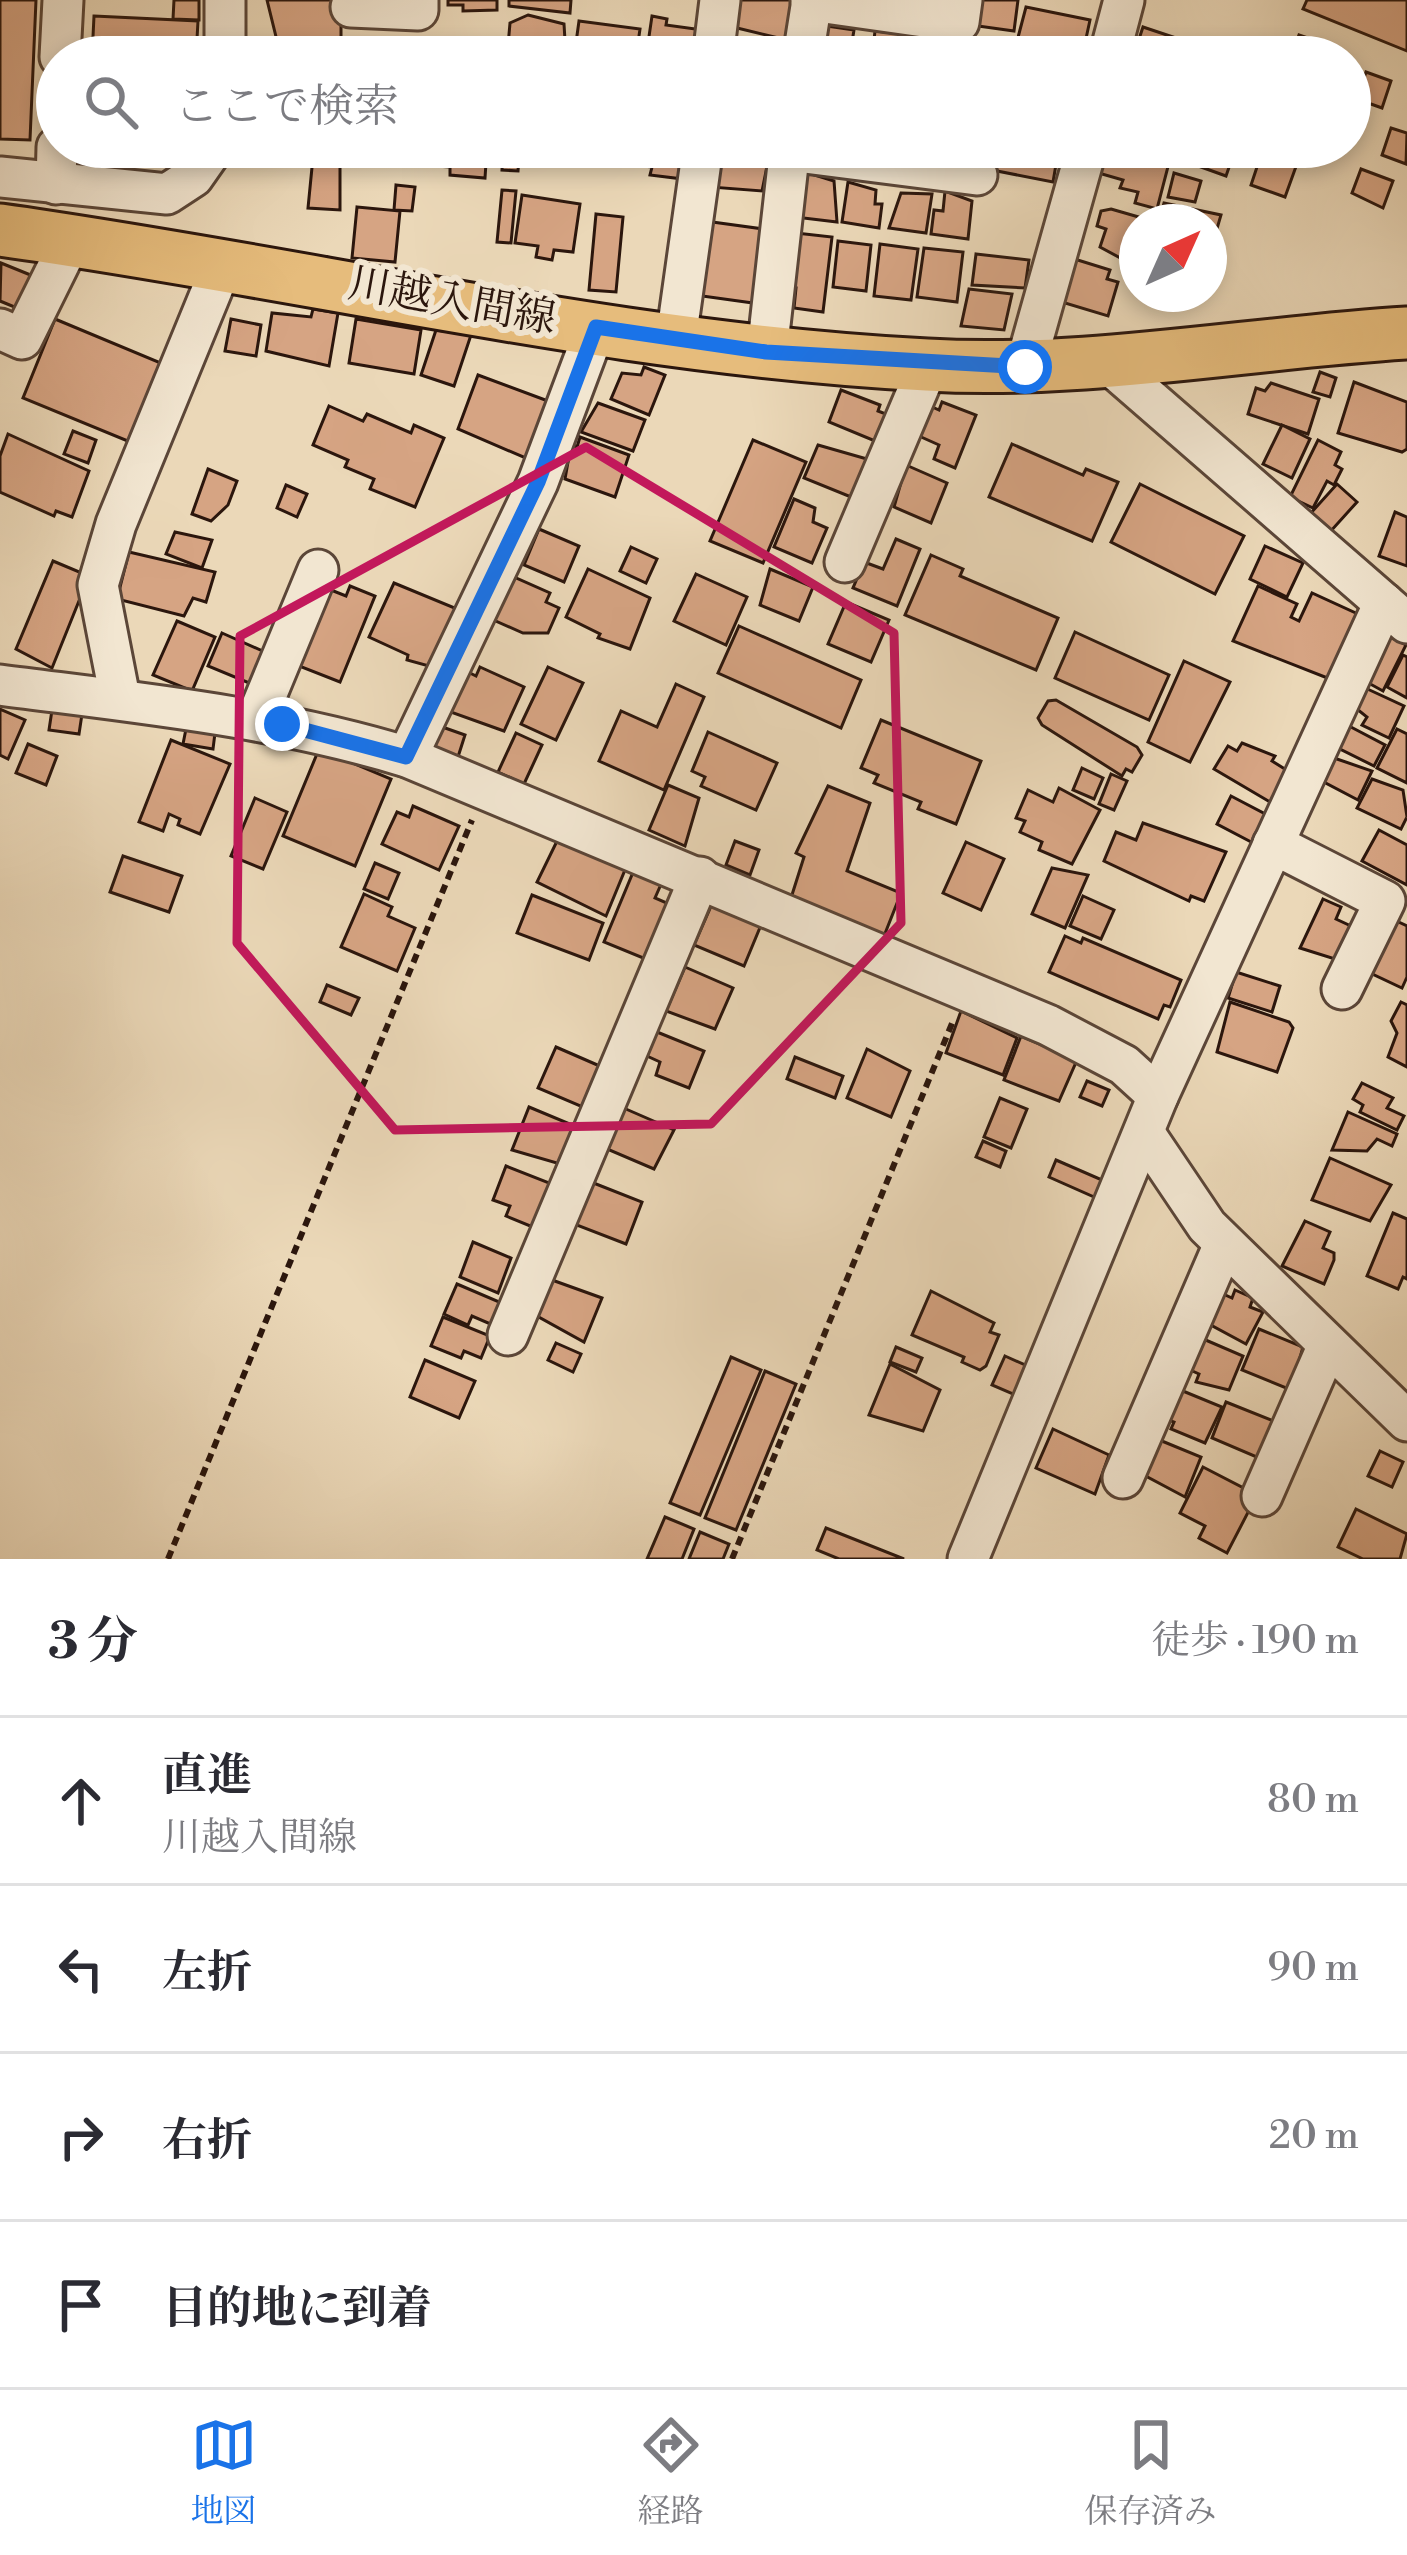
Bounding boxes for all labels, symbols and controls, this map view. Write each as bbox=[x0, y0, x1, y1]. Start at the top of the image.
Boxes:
search box bbox=[36, 36, 1371, 168]
icon: search bbox=[78, 69, 144, 135]
text: ここで検索 bbox=[174, 79, 399, 136]
north arrow bbox=[1119, 204, 1227, 312]
street label: 川越入間線 bbox=[344, 258, 560, 346]
route start bbox=[998, 340, 1052, 394]
route end bbox=[255, 697, 309, 751]
text: 3 分 bbox=[48, 1611, 138, 1675]
text: 徒歩 · 190 m bbox=[1151, 1617, 1359, 1666]
text: 直進 bbox=[162, 1748, 252, 1805]
icon: ahead bbox=[48, 1768, 114, 1834]
text: 80 m bbox=[1267, 1776, 1359, 1825]
text: 川越入間線 bbox=[162, 1814, 357, 1863]
icon: left bbox=[48, 1936, 114, 2002]
text: 90 m bbox=[1267, 1944, 1359, 1993]
text: 左折 bbox=[162, 1945, 252, 2002]
icon: right bbox=[48, 2104, 114, 2170]
text: 20 m bbox=[1269, 2112, 1359, 2161]
text: 右折 bbox=[162, 2113, 252, 2170]
icon: arrive bbox=[48, 2272, 114, 2338]
text: 目的地に到着 bbox=[162, 2281, 432, 2338]
tab: 地図 bbox=[191, 2412, 257, 2533]
tab: 経路 bbox=[638, 2412, 704, 2533]
tab: 保存済み bbox=[1085, 2412, 1217, 2533]

